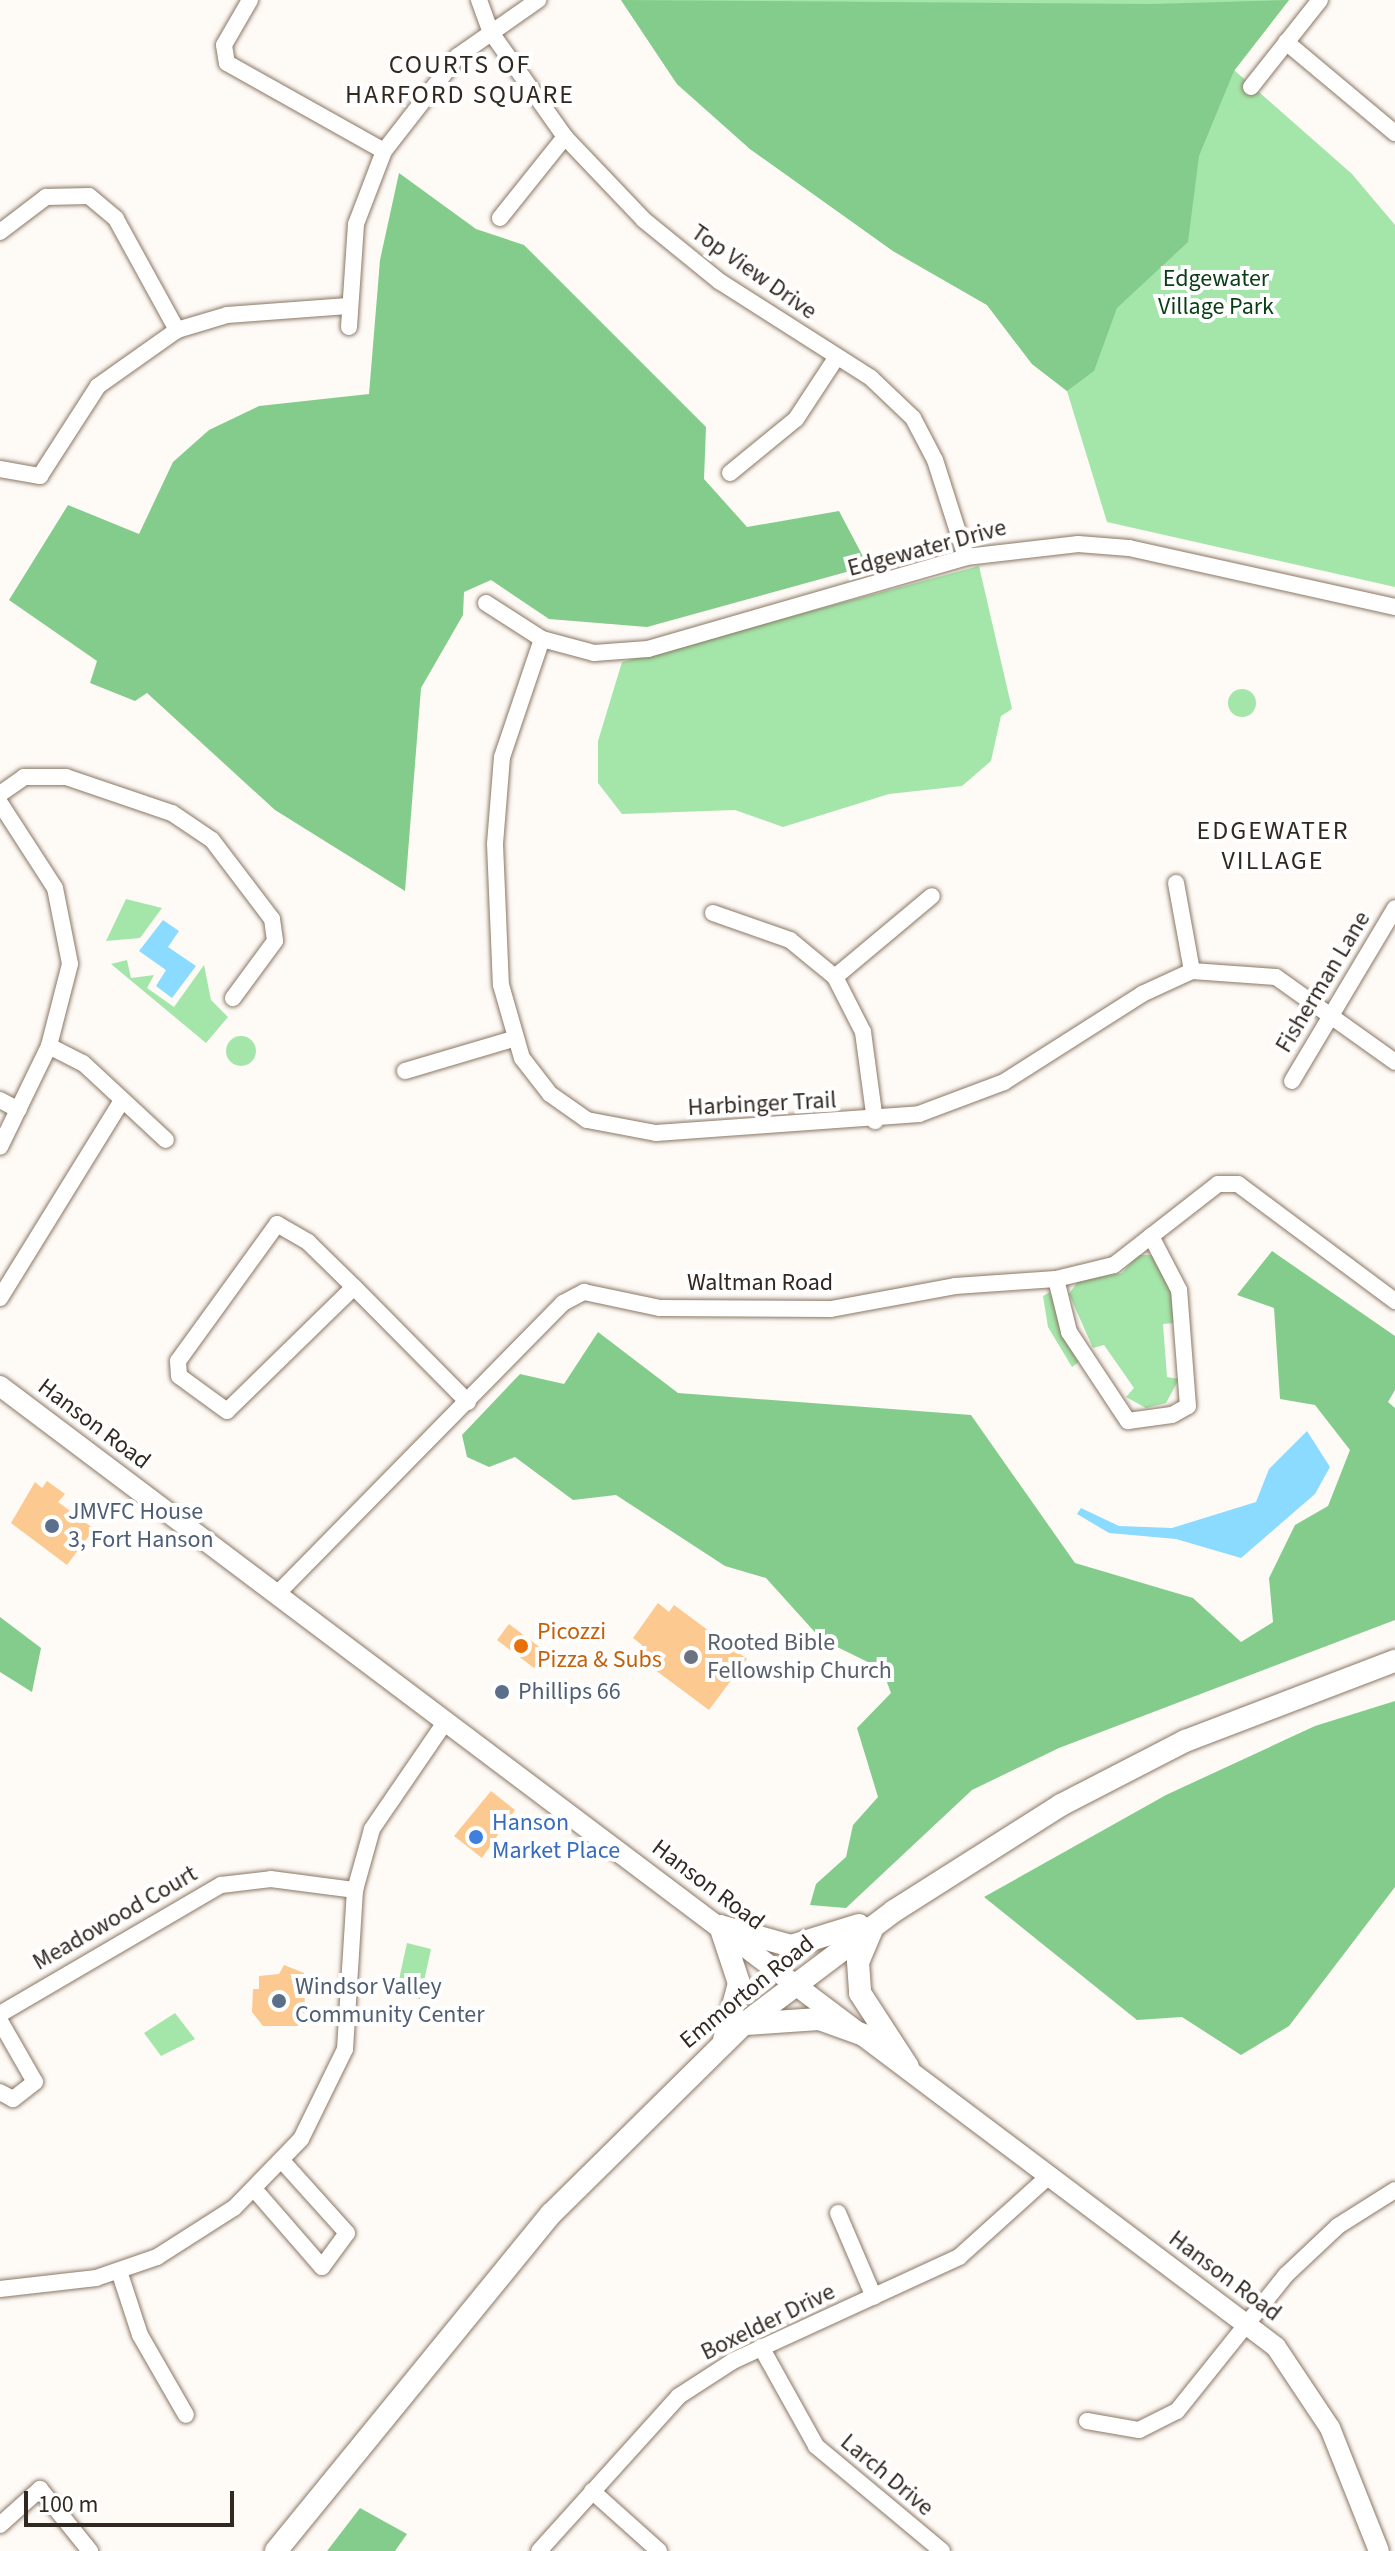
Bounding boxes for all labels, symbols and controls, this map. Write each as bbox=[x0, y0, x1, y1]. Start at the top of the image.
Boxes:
district label: COURTS OF HARFORD SQUARE bbox=[345, 49, 575, 110]
street label: Top View Drive bbox=[686, 218, 822, 326]
park label: Edgewater Village Park bbox=[1158, 265, 1274, 321]
street label: Edgewater Drive bbox=[844, 513, 1010, 583]
district label: EDGEWATER VILLAGE bbox=[1197, 815, 1349, 876]
street label: Fisherman Lane bbox=[1270, 906, 1376, 1058]
street label: Harbinger Trail bbox=[687, 1086, 837, 1122]
street label: Waltman Road bbox=[687, 1269, 833, 1297]
street label: Hanson Road bbox=[32, 1372, 156, 1476]
place label: JMVFC House 3, Fort Hanson bbox=[68, 1498, 214, 1554]
marker: JMVFC House 3, Fort Hanson bbox=[43, 1517, 61, 1535]
place label: Picozzi Pizza & Subs bbox=[537, 1618, 662, 1674]
place label: Rooted Bible Fellowship Church bbox=[707, 1629, 892, 1685]
marker: Picozzi Pizza & Subs bbox=[512, 1637, 530, 1655]
marker: Rooted Bible Fellowship Church bbox=[682, 1648, 700, 1666]
place label: Phillips 66 bbox=[518, 1678, 621, 1706]
marker: Phillips 66 bbox=[493, 1683, 511, 1701]
place label: Hanson Market Place bbox=[492, 1809, 620, 1865]
marker: Hanson Market Place bbox=[467, 1828, 485, 1846]
street label: Hanson Road bbox=[646, 1833, 770, 1937]
street label: Meadowood Court bbox=[28, 1859, 202, 1977]
street label: Emmorton Road bbox=[674, 1929, 820, 2055]
place label: Windsor Valley Community Center bbox=[295, 1973, 484, 2029]
marker: Windsor Valley Community Center bbox=[270, 1992, 288, 2010]
street label: Hanson Road bbox=[1163, 2224, 1287, 2328]
street label: Boxelder Drive bbox=[696, 2277, 840, 2367]
street label: Larch Drive bbox=[835, 2428, 939, 2522]
scale bar bbox=[28, 2475, 238, 2525]
text: 100 m bbox=[38, 2487, 98, 2522]

